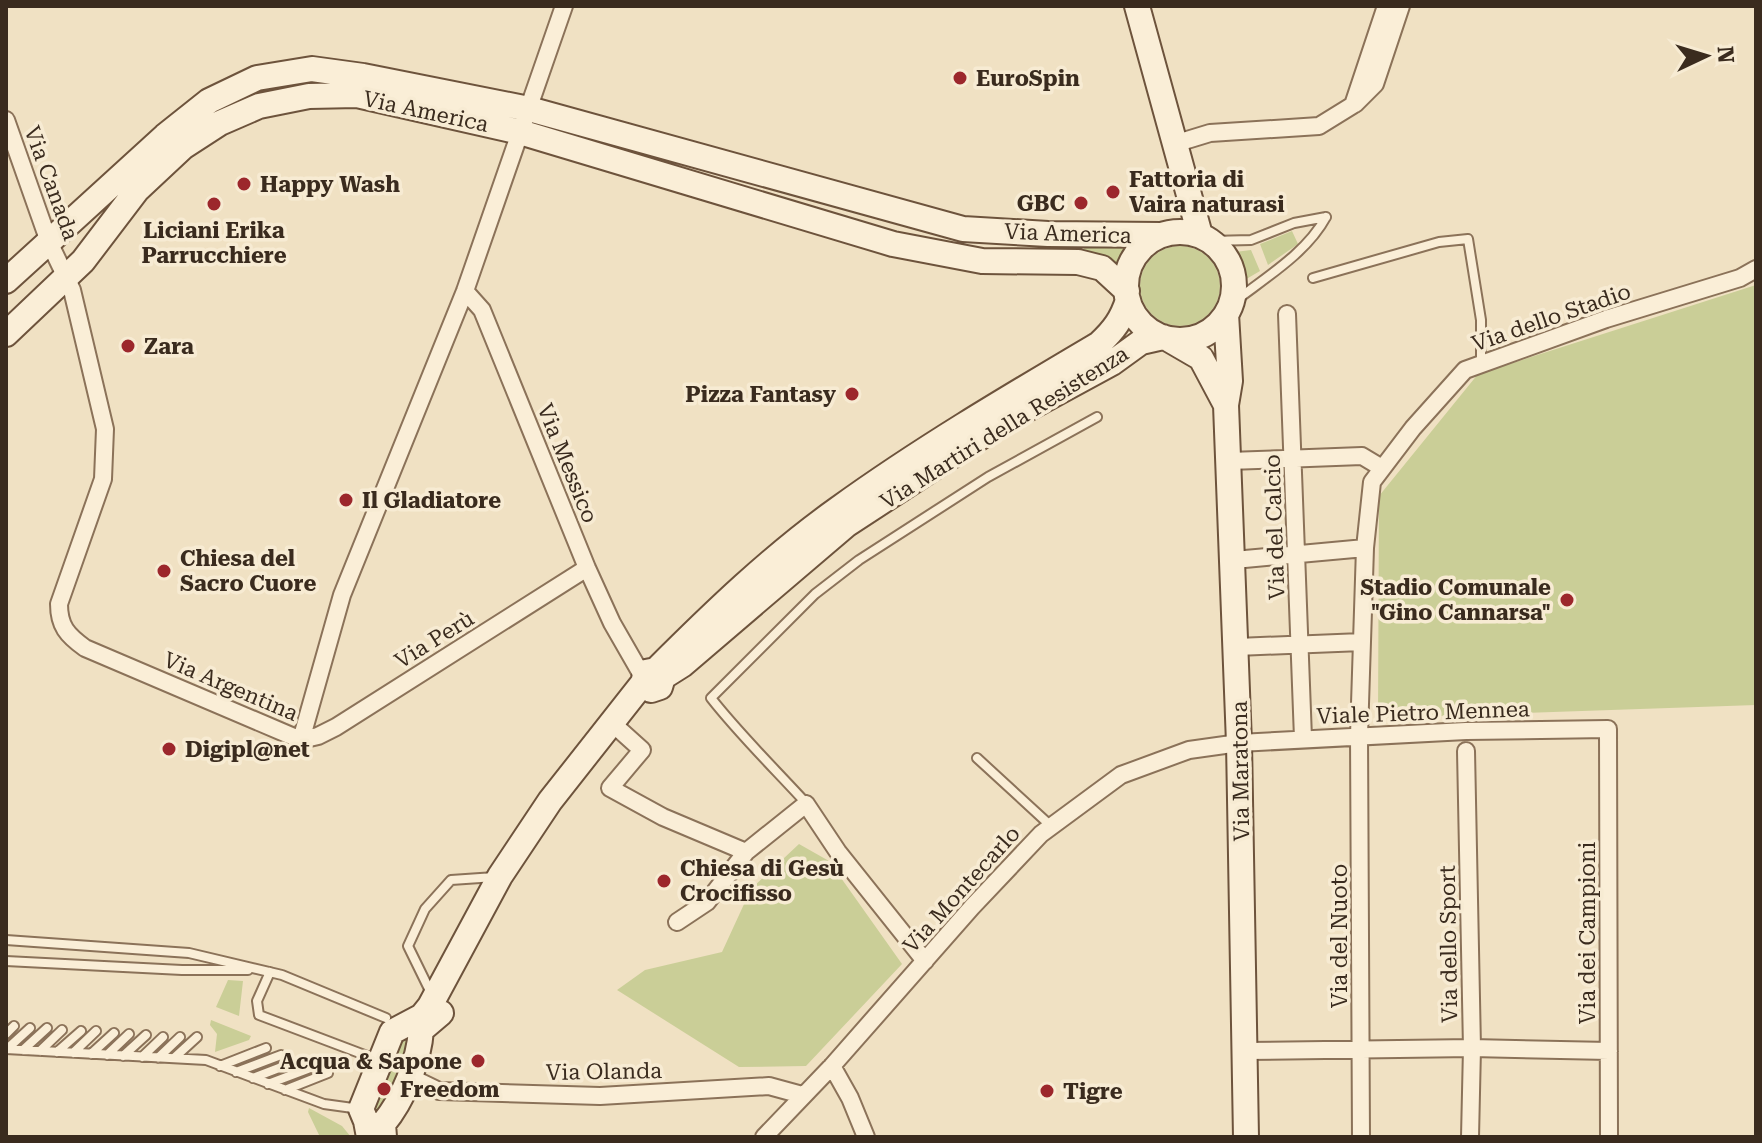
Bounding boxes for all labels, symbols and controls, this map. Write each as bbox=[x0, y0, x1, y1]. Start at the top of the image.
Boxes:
north arrow bbox=[1666, 16, 1746, 96]
text: N bbox=[1712, 45, 1739, 64]
place label: EuroSpin bbox=[976, 66, 1080, 91]
marker: EuroSpin bbox=[951, 69, 969, 87]
street label: Via America bbox=[361, 86, 491, 137]
street label: Via Canada bbox=[19, 123, 84, 244]
place label: Fattoria di Vaira naturasi bbox=[1129, 167, 1284, 217]
place label: Happy Wash bbox=[260, 172, 400, 197]
marker: Happy Wash bbox=[235, 175, 253, 193]
marker: Fattoria di Vaira naturasi bbox=[1104, 183, 1122, 201]
place label: GBC bbox=[1017, 191, 1065, 216]
marker: GBC bbox=[1072, 194, 1090, 212]
marker: Liciani Erika Parrucchiere bbox=[205, 195, 223, 213]
place label: Liciani Erika Parrucchiere bbox=[141, 218, 287, 268]
street label: Via America bbox=[1004, 219, 1132, 248]
street label: Via dello Stadio bbox=[1468, 279, 1634, 356]
place label: Zara bbox=[144, 334, 194, 359]
marker: Zara bbox=[119, 337, 137, 355]
street label: Via Martiri della Resistenza bbox=[876, 341, 1133, 514]
place label: Pizza Fantasy bbox=[685, 382, 837, 407]
marker: Pizza Fantasy bbox=[843, 385, 861, 403]
street label: Via Messico bbox=[532, 400, 603, 526]
street label: Via del Calcio bbox=[1259, 454, 1290, 600]
place label: Il Gladiatore bbox=[362, 488, 501, 513]
marker: Il Gladiatore bbox=[337, 491, 355, 509]
place label: Chiesa del Sacro Cuore bbox=[180, 546, 316, 596]
marker: Chiesa del Sacro Cuore bbox=[155, 562, 173, 580]
place label: Stadio Comunale "Gino Cannarsa" bbox=[1360, 575, 1551, 625]
marker: Stadio Comunale "Gino Cannarsa" bbox=[1558, 591, 1576, 609]
street label: Via Perù bbox=[390, 605, 479, 673]
street label: Via Argentina bbox=[160, 647, 302, 726]
street label: Viale Pietro Mennea bbox=[1316, 696, 1530, 729]
street label: Via Maratona bbox=[1227, 700, 1254, 842]
place label: Digipl@net bbox=[185, 737, 310, 762]
marker: Digipl@net bbox=[160, 740, 178, 758]
street label: Via Montecarlo bbox=[898, 821, 1025, 958]
street label: Via dei Campioni bbox=[1575, 842, 1600, 1024]
place label: Chiesa di Gesù Crocifisso bbox=[680, 856, 844, 906]
street label: Via del Nuoto bbox=[1327, 864, 1352, 1008]
street label: Via dello Sport bbox=[1435, 865, 1462, 1023]
marker: Chiesa di Gesù Crocifisso bbox=[655, 872, 673, 890]
place label: Acqua & Sapone bbox=[280, 1049, 462, 1074]
marker: Acqua & Sapone bbox=[469, 1052, 487, 1070]
street label: Via Olanda bbox=[546, 1058, 662, 1085]
place label: Freedom bbox=[400, 1077, 499, 1102]
place label: Tigre bbox=[1063, 1079, 1123, 1104]
marker: Freedom bbox=[375, 1080, 393, 1098]
marker: Tigre bbox=[1038, 1082, 1056, 1100]

